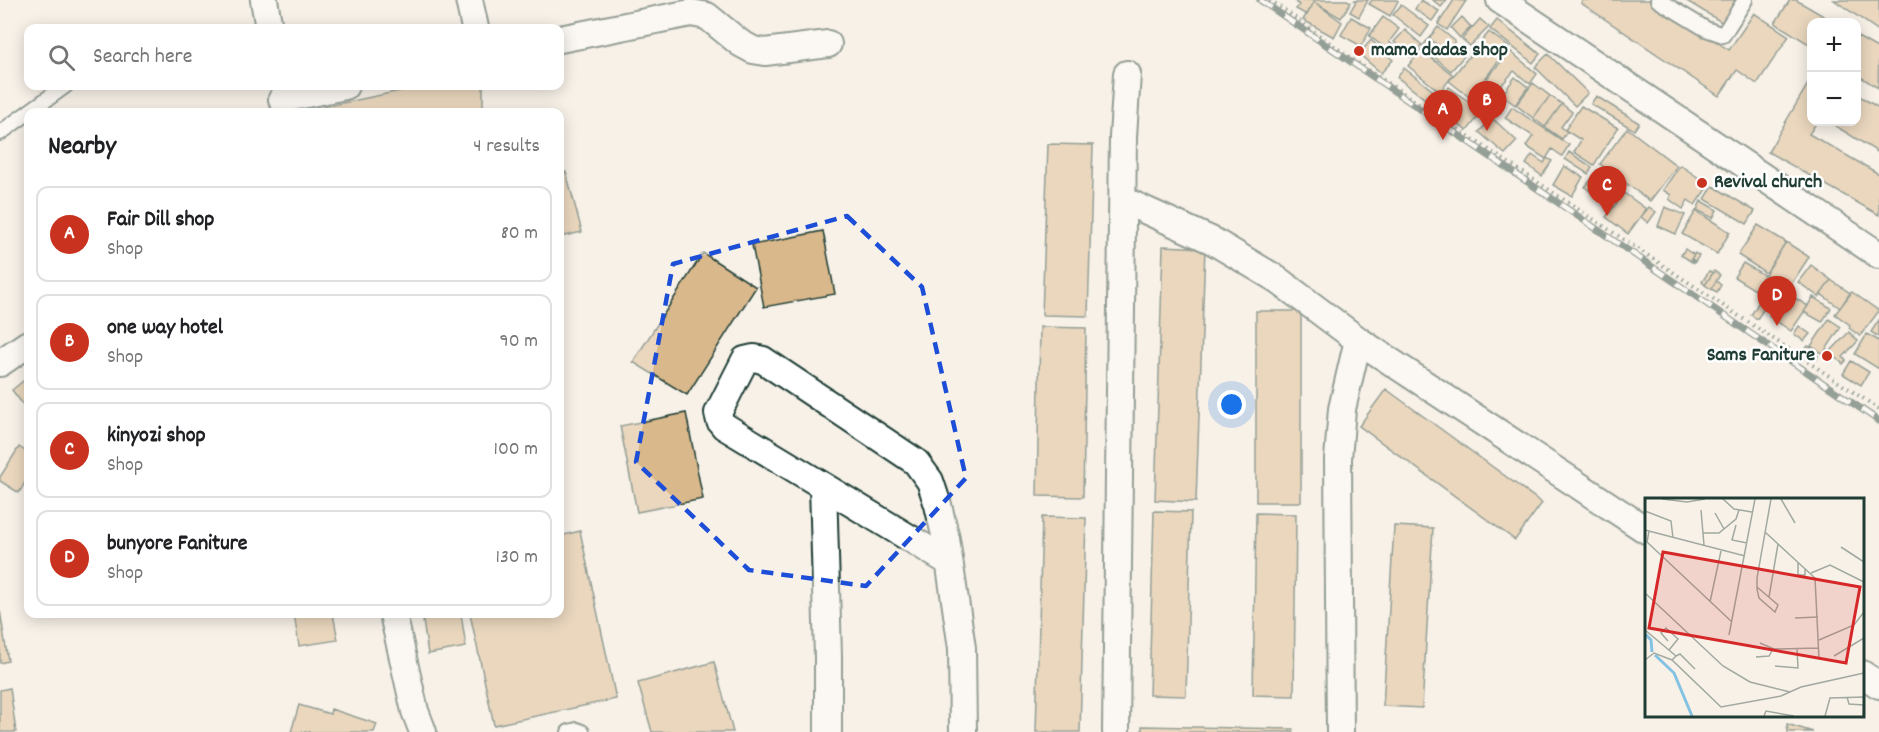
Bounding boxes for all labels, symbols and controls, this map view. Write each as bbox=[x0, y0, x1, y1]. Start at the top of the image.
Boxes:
map controls bbox=[1807, 18, 1861, 126]
button: + bbox=[1807, 18, 1861, 72]
search box bbox=[24, 24, 564, 90]
place label: mama dadas shop bbox=[1371, 37, 1508, 65]
icon: search bbox=[45, 41, 78, 74]
text: Search here bbox=[93, 42, 192, 73]
marker: mama dadas shop bbox=[1352, 44, 1366, 58]
button: − bbox=[1807, 72, 1861, 126]
pin: B bbox=[1468, 82, 1506, 131]
pin: A bbox=[1424, 90, 1462, 140]
text: Nearby bbox=[48, 129, 116, 166]
text: 4 results bbox=[473, 133, 540, 161]
pin: C bbox=[1588, 166, 1626, 216]
place label: Revival church bbox=[1714, 169, 1822, 197]
marker: Revival church bbox=[1695, 176, 1709, 190]
text: Fair Dill shop bbox=[107, 205, 215, 236]
text: A bbox=[64, 220, 75, 248]
text: 80 m bbox=[501, 220, 538, 248]
text: Shop bbox=[107, 236, 143, 264]
pin: D bbox=[1758, 276, 1796, 326]
text: one way hotel bbox=[107, 313, 223, 344]
text: B bbox=[65, 328, 74, 356]
text: 90 m bbox=[500, 328, 538, 356]
place label: Sams Faniture bbox=[1707, 342, 1815, 370]
text: Shop bbox=[107, 344, 143, 372]
marker: Sams Faniture bbox=[1820, 349, 1834, 363]
your location bbox=[1217, 390, 1246, 419]
text: kinyozi shop bbox=[107, 421, 206, 452]
text: C bbox=[65, 436, 74, 464]
text: 100 m bbox=[494, 436, 538, 464]
text: Shop bbox=[107, 452, 143, 480]
inset map bbox=[1645, 498, 1864, 717]
text: bunyore Faniture bbox=[107, 529, 248, 560]
text: D bbox=[64, 544, 75, 572]
text: 130 m bbox=[496, 544, 538, 572]
text: Shop bbox=[107, 560, 143, 588]

